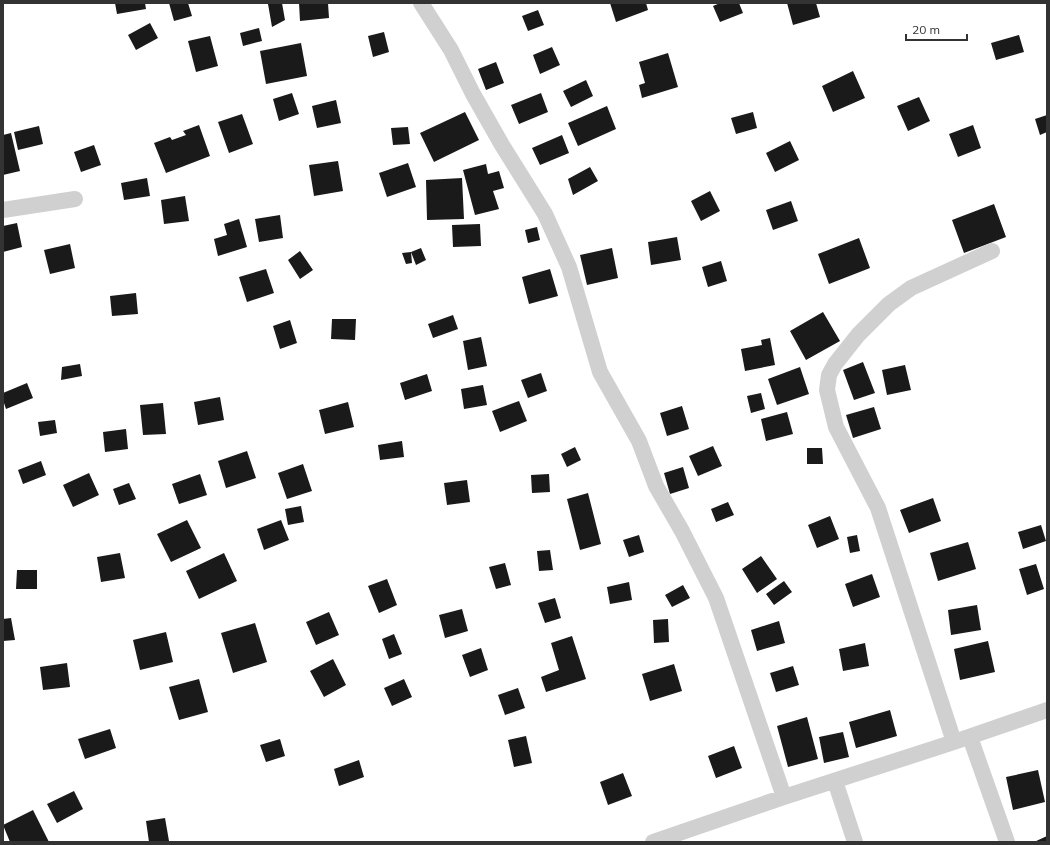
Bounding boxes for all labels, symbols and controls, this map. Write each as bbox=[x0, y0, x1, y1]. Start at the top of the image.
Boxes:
scale bar bbox=[906, 16, 967, 42]
text: 20 m bbox=[912, 22, 940, 37]

